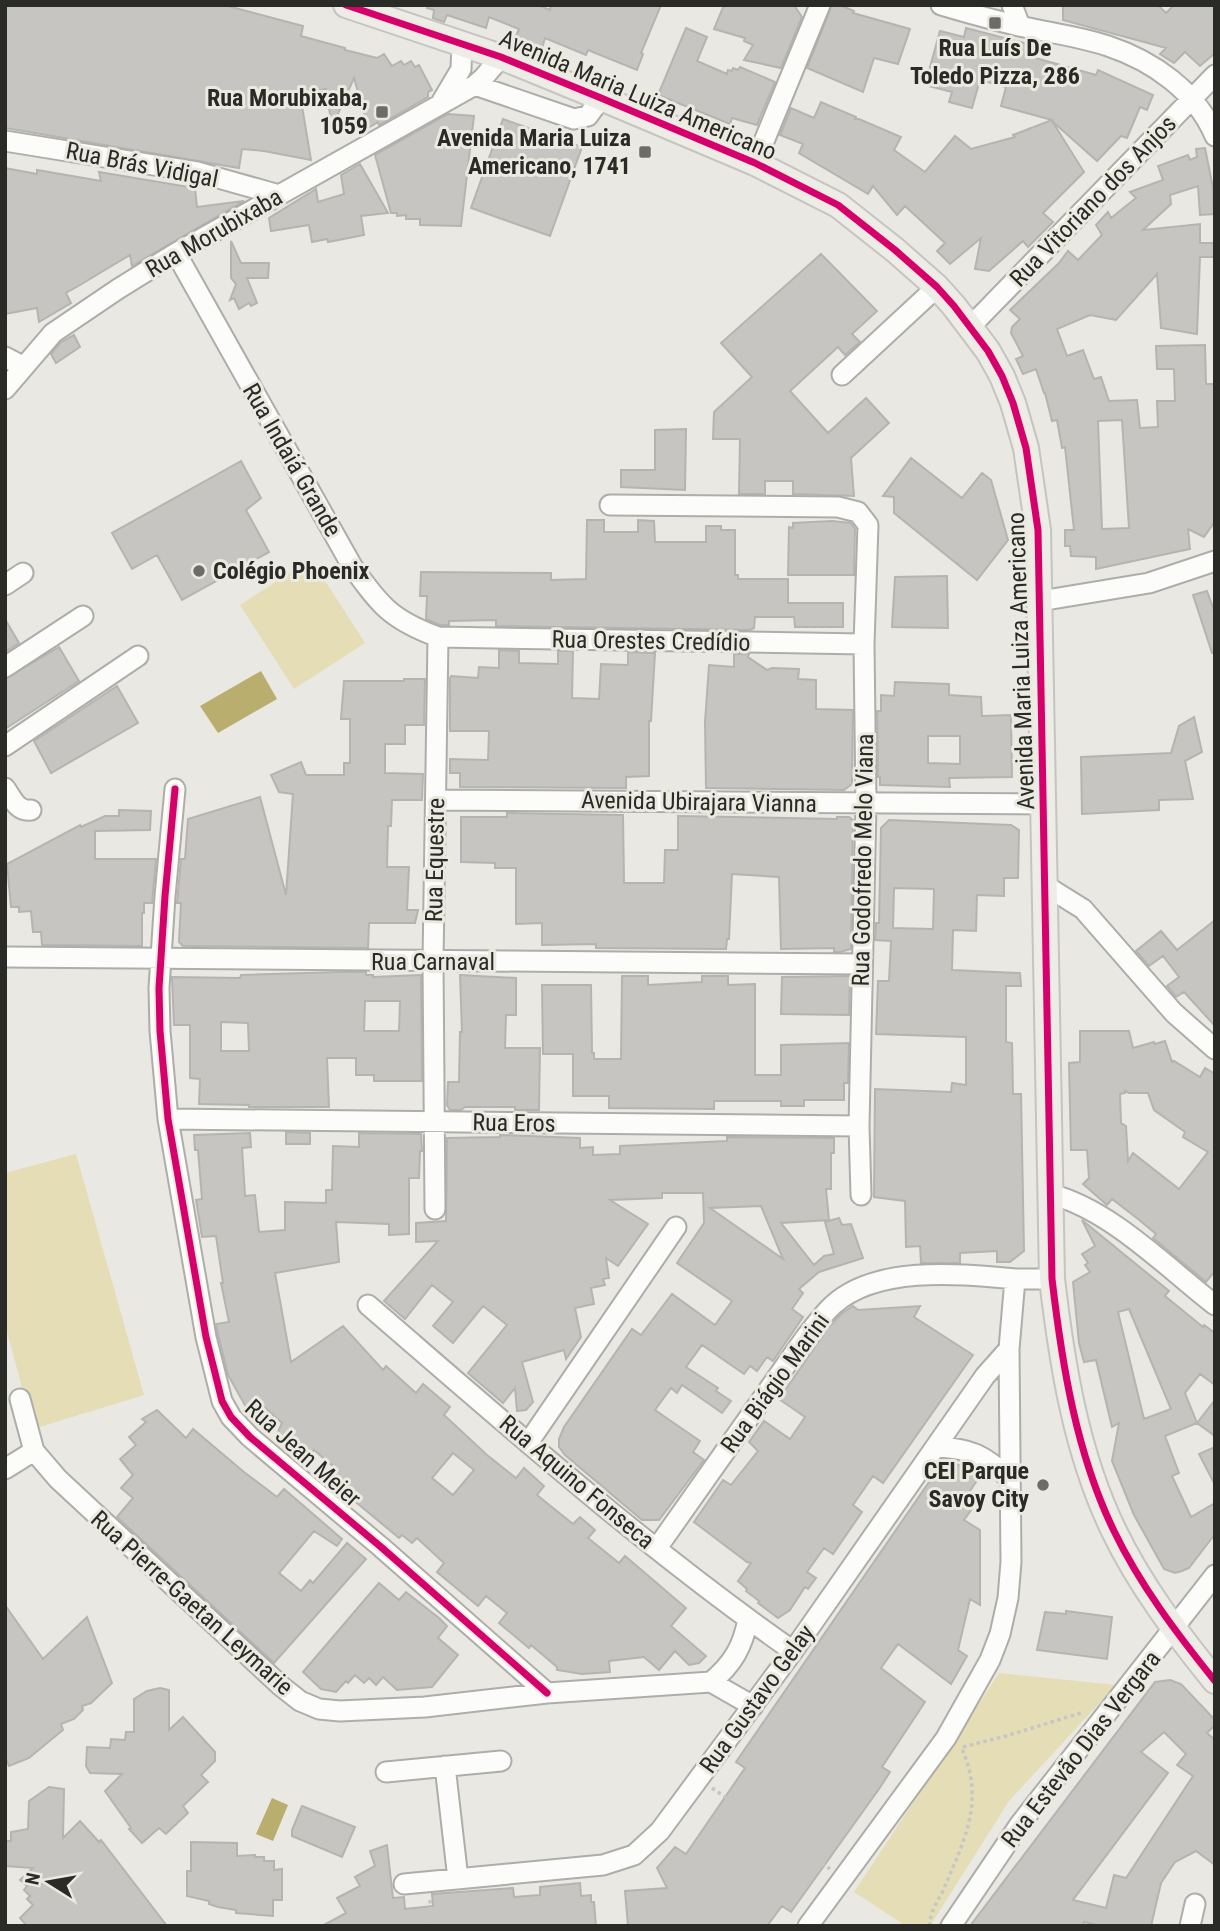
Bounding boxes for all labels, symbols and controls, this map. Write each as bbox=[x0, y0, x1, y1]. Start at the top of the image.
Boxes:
marker: Rua Luís De Toledo Pizza, 286 bbox=[987, 15, 1003, 31]
street label: Avenida Maria Luiza Americano bbox=[495, 24, 781, 166]
place label: Rua Luís De Toledo Pizza, 286 bbox=[910, 34, 1080, 90]
place label: Rua Morubixaba, 1059 bbox=[207, 84, 368, 140]
marker: Rua Morubixaba, 1059 bbox=[374, 104, 390, 120]
street label: Rua Vitoriano dos Anjos bbox=[1004, 110, 1182, 292]
place label: Avenida Maria Luiza Americano, 1741 bbox=[437, 124, 631, 180]
street label: Rua Brás Vidigal bbox=[64, 137, 220, 193]
marker: Avenida Maria Luiza Americano, 1741 bbox=[637, 144, 653, 160]
street label: Rua Morubixaba bbox=[141, 183, 287, 283]
street label: Rua Indaiá Grande bbox=[237, 378, 347, 542]
street label: Avenida Maria Luiza Americano bbox=[1002, 512, 1040, 810]
place label: Colégio Phoenix bbox=[213, 557, 369, 585]
marker: Colégio Phoenix bbox=[191, 563, 207, 579]
street label: Rua Orestes Credídio bbox=[551, 625, 751, 657]
street label: Rua Godofredo Melo Viana bbox=[847, 733, 879, 987]
street label: Avenida Ubirajara Vianna bbox=[581, 786, 817, 818]
street label: Rua Equestre bbox=[420, 798, 450, 922]
street label: Rua Carnaval bbox=[371, 948, 495, 976]
street label: Rua Eros bbox=[472, 1108, 556, 1138]
street label: Rua Biágio Marini bbox=[715, 1308, 835, 1458]
street label: Rua Jean Meier bbox=[239, 1394, 367, 1512]
street label: Rua Aquino Fonseca bbox=[494, 1409, 660, 1555]
place label: CEI Parque Savoy City bbox=[924, 1457, 1029, 1513]
marker: CEI Parque Savoy City bbox=[1035, 1477, 1051, 1493]
street label: Rua Pierre-Gaetan Leymarie bbox=[85, 1505, 299, 1701]
street label: Rua Gustavo Gelay bbox=[694, 1619, 820, 1779]
street label: Rua Estevão Dias Vergara bbox=[996, 1645, 1166, 1853]
north arrow bbox=[14, 1847, 84, 1917]
text: N bbox=[20, 1871, 45, 1887]

